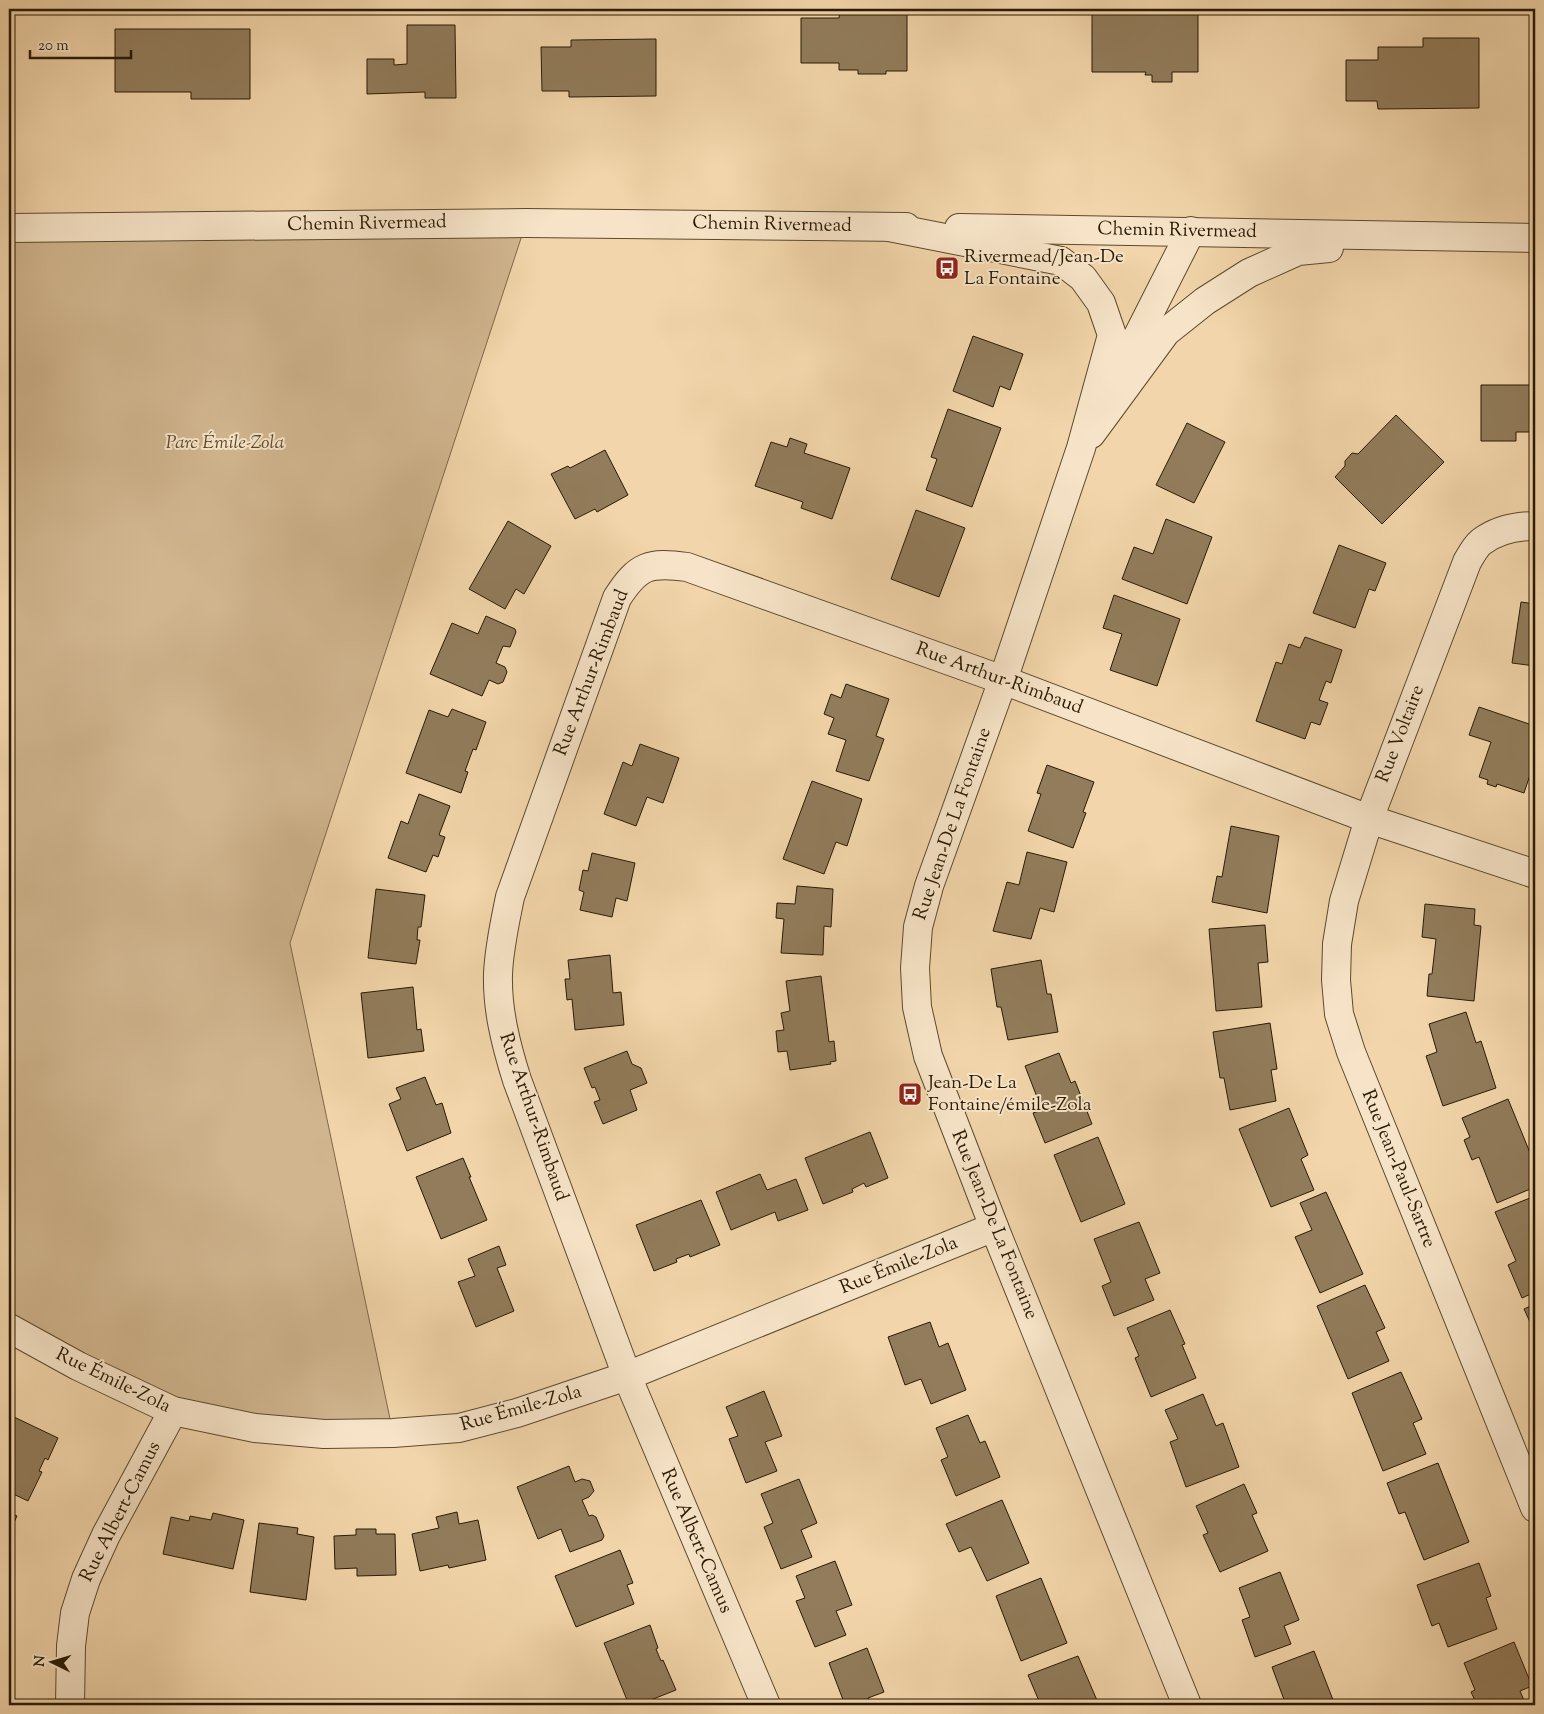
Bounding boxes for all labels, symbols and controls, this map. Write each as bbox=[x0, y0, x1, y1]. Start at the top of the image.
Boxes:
scale bar bbox=[30, 28, 131, 60]
text: 20 m bbox=[38, 36, 69, 57]
street label: Chemin Rivermead bbox=[287, 209, 447, 239]
street label: Chemin Rivermead bbox=[692, 210, 852, 240]
street label: Chemin Rivermead bbox=[1097, 216, 1257, 246]
place label: Rivermead/Jean-De La Fontaine bbox=[964, 244, 1124, 293]
bus stop icon: Rivermead/Jean-De La Fontaine bbox=[934, 255, 960, 281]
park label: Parc Émile-Zola bbox=[166, 430, 284, 457]
street label: Rue Arthur-Rimbaud bbox=[548, 586, 636, 760]
street label: Rue Arthur-Rimbaud bbox=[912, 636, 1087, 722]
street label: Rue Voltaire bbox=[1370, 681, 1432, 787]
street label: Rue Jean-De La Fontaine bbox=[907, 724, 999, 924]
street label: Rue Arthur-Rimbaud bbox=[492, 1029, 575, 1205]
place label: Jean-De La Fontaine/émile-Zola bbox=[927, 1070, 1092, 1119]
bus stop icon: Jean-De La Fontaine/émile-Zola bbox=[897, 1081, 923, 1107]
street label: Rue Jean-Paul-Sartre bbox=[1354, 1086, 1442, 1252]
street label: Rue Jean-De La Fontaine bbox=[944, 1126, 1044, 1324]
street label: Rue Émile-Zola bbox=[836, 1230, 962, 1302]
street label: Rue Émile-Zola bbox=[51, 1341, 175, 1421]
street label: Rue Émile-Zola bbox=[457, 1379, 585, 1439]
street label: Rue Albert-Camus bbox=[74, 1437, 168, 1587]
street label: Rue Albert-Camus bbox=[653, 1464, 739, 1618]
north arrow bbox=[28, 1636, 78, 1686]
text: N bbox=[31, 1655, 51, 1667]

